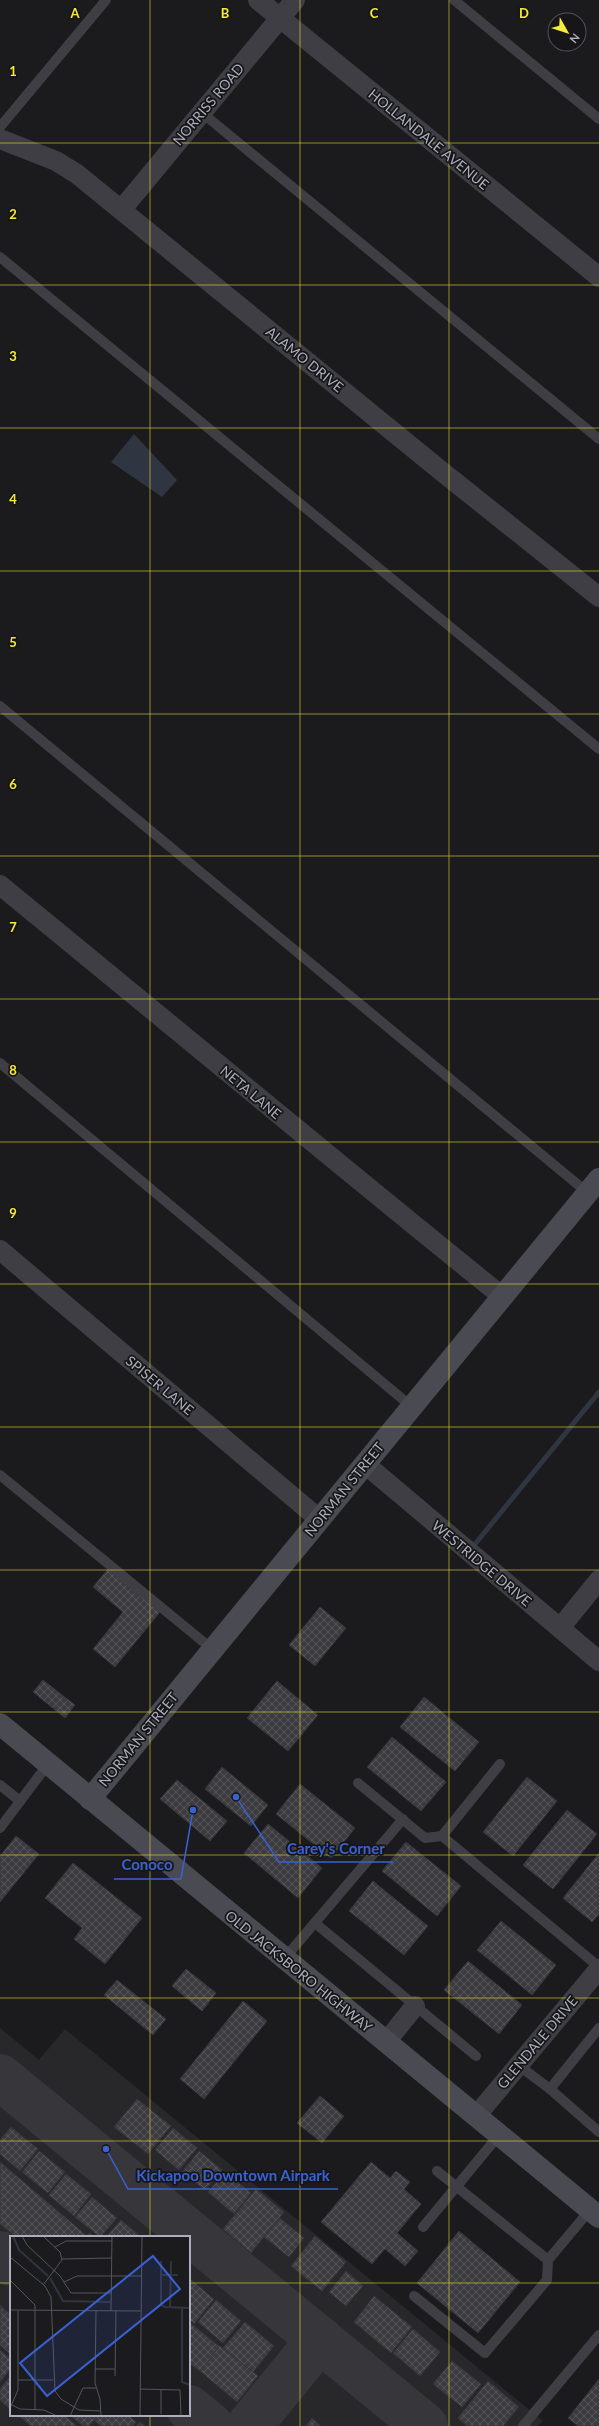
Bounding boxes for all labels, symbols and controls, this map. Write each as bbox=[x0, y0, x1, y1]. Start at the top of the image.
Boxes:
text: A bbox=[69, 5, 80, 21]
text: B bbox=[221, 5, 230, 21]
text: C bbox=[370, 5, 379, 21]
text: D bbox=[519, 5, 529, 21]
north arrow bbox=[547, 12, 587, 52]
text: N bbox=[567, 31, 583, 46]
street label: NORRISS ROAD bbox=[169, 60, 247, 148]
text: 1 bbox=[9, 63, 17, 79]
street label: HOLLANDALE AVENUE bbox=[365, 85, 493, 193]
text: 2 bbox=[9, 206, 17, 222]
street label: ALAMO DRIVE bbox=[263, 323, 347, 395]
text: 3 bbox=[9, 348, 17, 364]
text: 4 bbox=[9, 491, 17, 507]
text: 5 bbox=[9, 634, 17, 650]
text: 6 bbox=[9, 776, 17, 792]
text: 7 bbox=[9, 919, 17, 935]
text: 8 bbox=[9, 1062, 17, 1078]
street label: NETA LANE bbox=[217, 1062, 285, 1122]
text: 9 bbox=[9, 1205, 17, 1221]
street label: SPISER LANE bbox=[123, 1352, 197, 1418]
street label: NORMAN STREET bbox=[301, 1438, 388, 1540]
street label: WESTRIDGE DRIVE bbox=[429, 1516, 535, 1610]
street label: NORMAN STREET bbox=[95, 1688, 182, 1790]
callout: Carey's Corner bbox=[279, 1835, 393, 1862]
text: Carey's Corner bbox=[287, 1839, 385, 1857]
callout: Conoco bbox=[114, 1852, 181, 1879]
text: Conoco bbox=[121, 1855, 173, 1873]
street label: OLD JACKSBORO HIGHWAY bbox=[222, 1907, 376, 2036]
street label: GLENDALE DRIVE bbox=[493, 1992, 581, 2092]
callout: Kickapoo Downtown Airpark bbox=[128, 2162, 338, 2189]
text: Kickapoo Downtown Airpark bbox=[136, 2166, 331, 2184]
inset map bbox=[10, 2236, 190, 2416]

